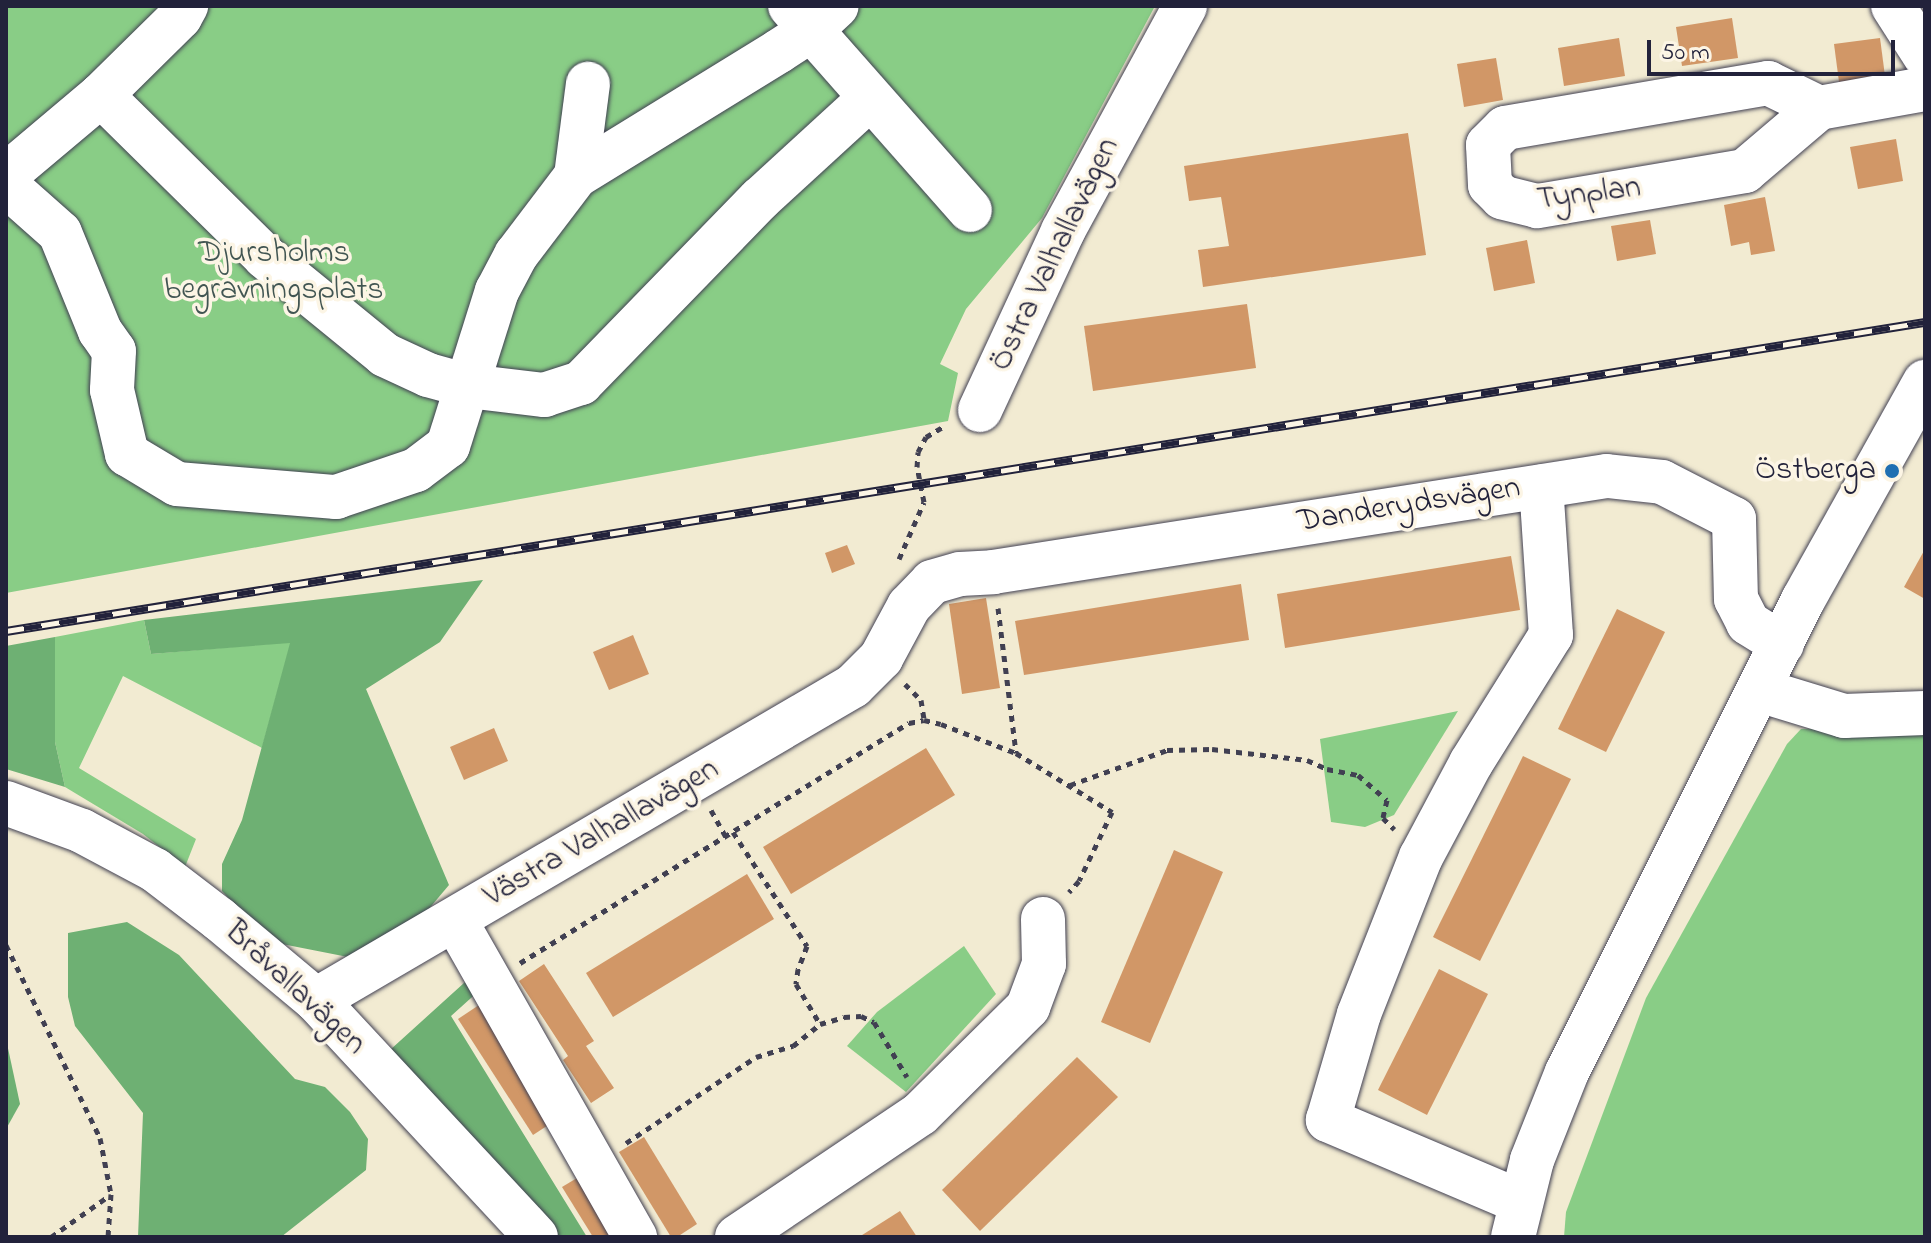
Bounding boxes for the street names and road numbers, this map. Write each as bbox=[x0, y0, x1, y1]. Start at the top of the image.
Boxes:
street label: Östra Valhallavägen bbox=[983, 132, 1129, 378]
street label: Tynplan bbox=[1535, 170, 1643, 220]
street label: Danderydsvägen bbox=[1295, 469, 1523, 543]
street label: Västra Valhallavägen bbox=[478, 751, 726, 917]
street label: Bråvallavägen bbox=[215, 914, 373, 1064]

